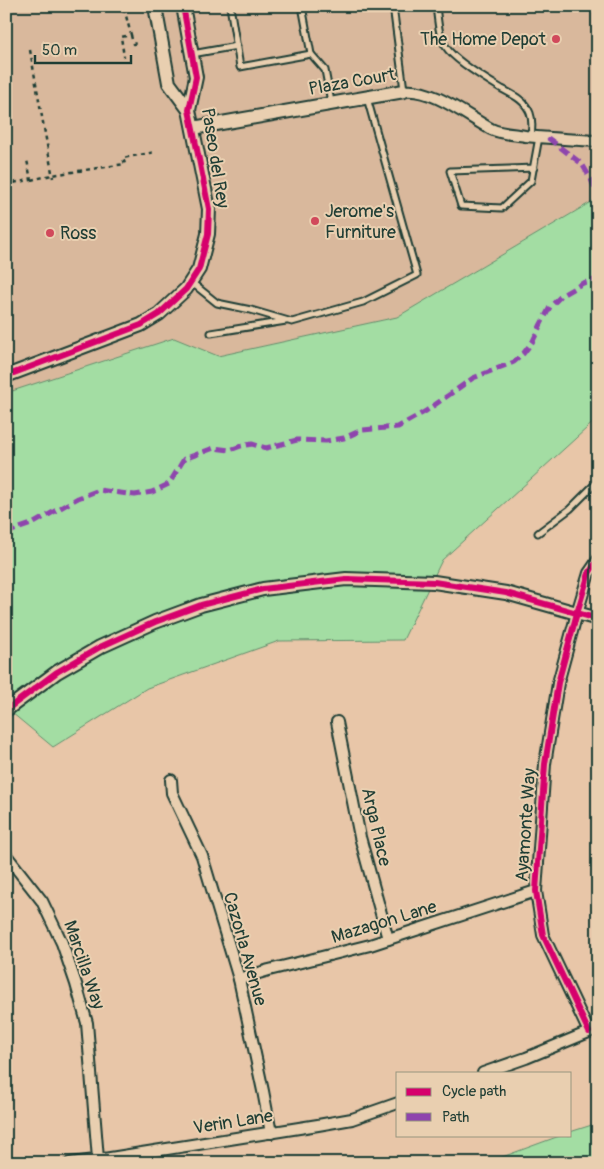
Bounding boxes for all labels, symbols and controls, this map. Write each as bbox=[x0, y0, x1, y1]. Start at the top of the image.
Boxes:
place label: The Home Depot bbox=[420, 28, 547, 51]
scale bar bbox=[35, 32, 131, 64]
marker: The Home Depot bbox=[550, 33, 562, 45]
text: 50 m bbox=[42, 41, 77, 60]
street label: Plaza Court bbox=[307, 63, 398, 101]
street label: Paseo del Rey bbox=[196, 106, 234, 210]
place label: Jerome's Furniture bbox=[325, 200, 396, 244]
marker: Jerome's Furniture bbox=[309, 215, 321, 227]
place label: Ross bbox=[60, 222, 96, 245]
marker: Ross bbox=[44, 227, 56, 239]
street label: Ayamonte Way bbox=[511, 767, 541, 883]
street label: Arga Place bbox=[356, 785, 396, 869]
street label: Cazorla Avenue bbox=[218, 890, 272, 1008]
street label: Mazagon Lane bbox=[329, 895, 439, 949]
street label: Marcilla Way bbox=[58, 918, 110, 1013]
legend bbox=[396, 1072, 572, 1136]
text: Cycle path bbox=[442, 1082, 506, 1101]
street label: Verin Lane bbox=[192, 1104, 275, 1140]
text: Path bbox=[442, 1108, 469, 1127]

